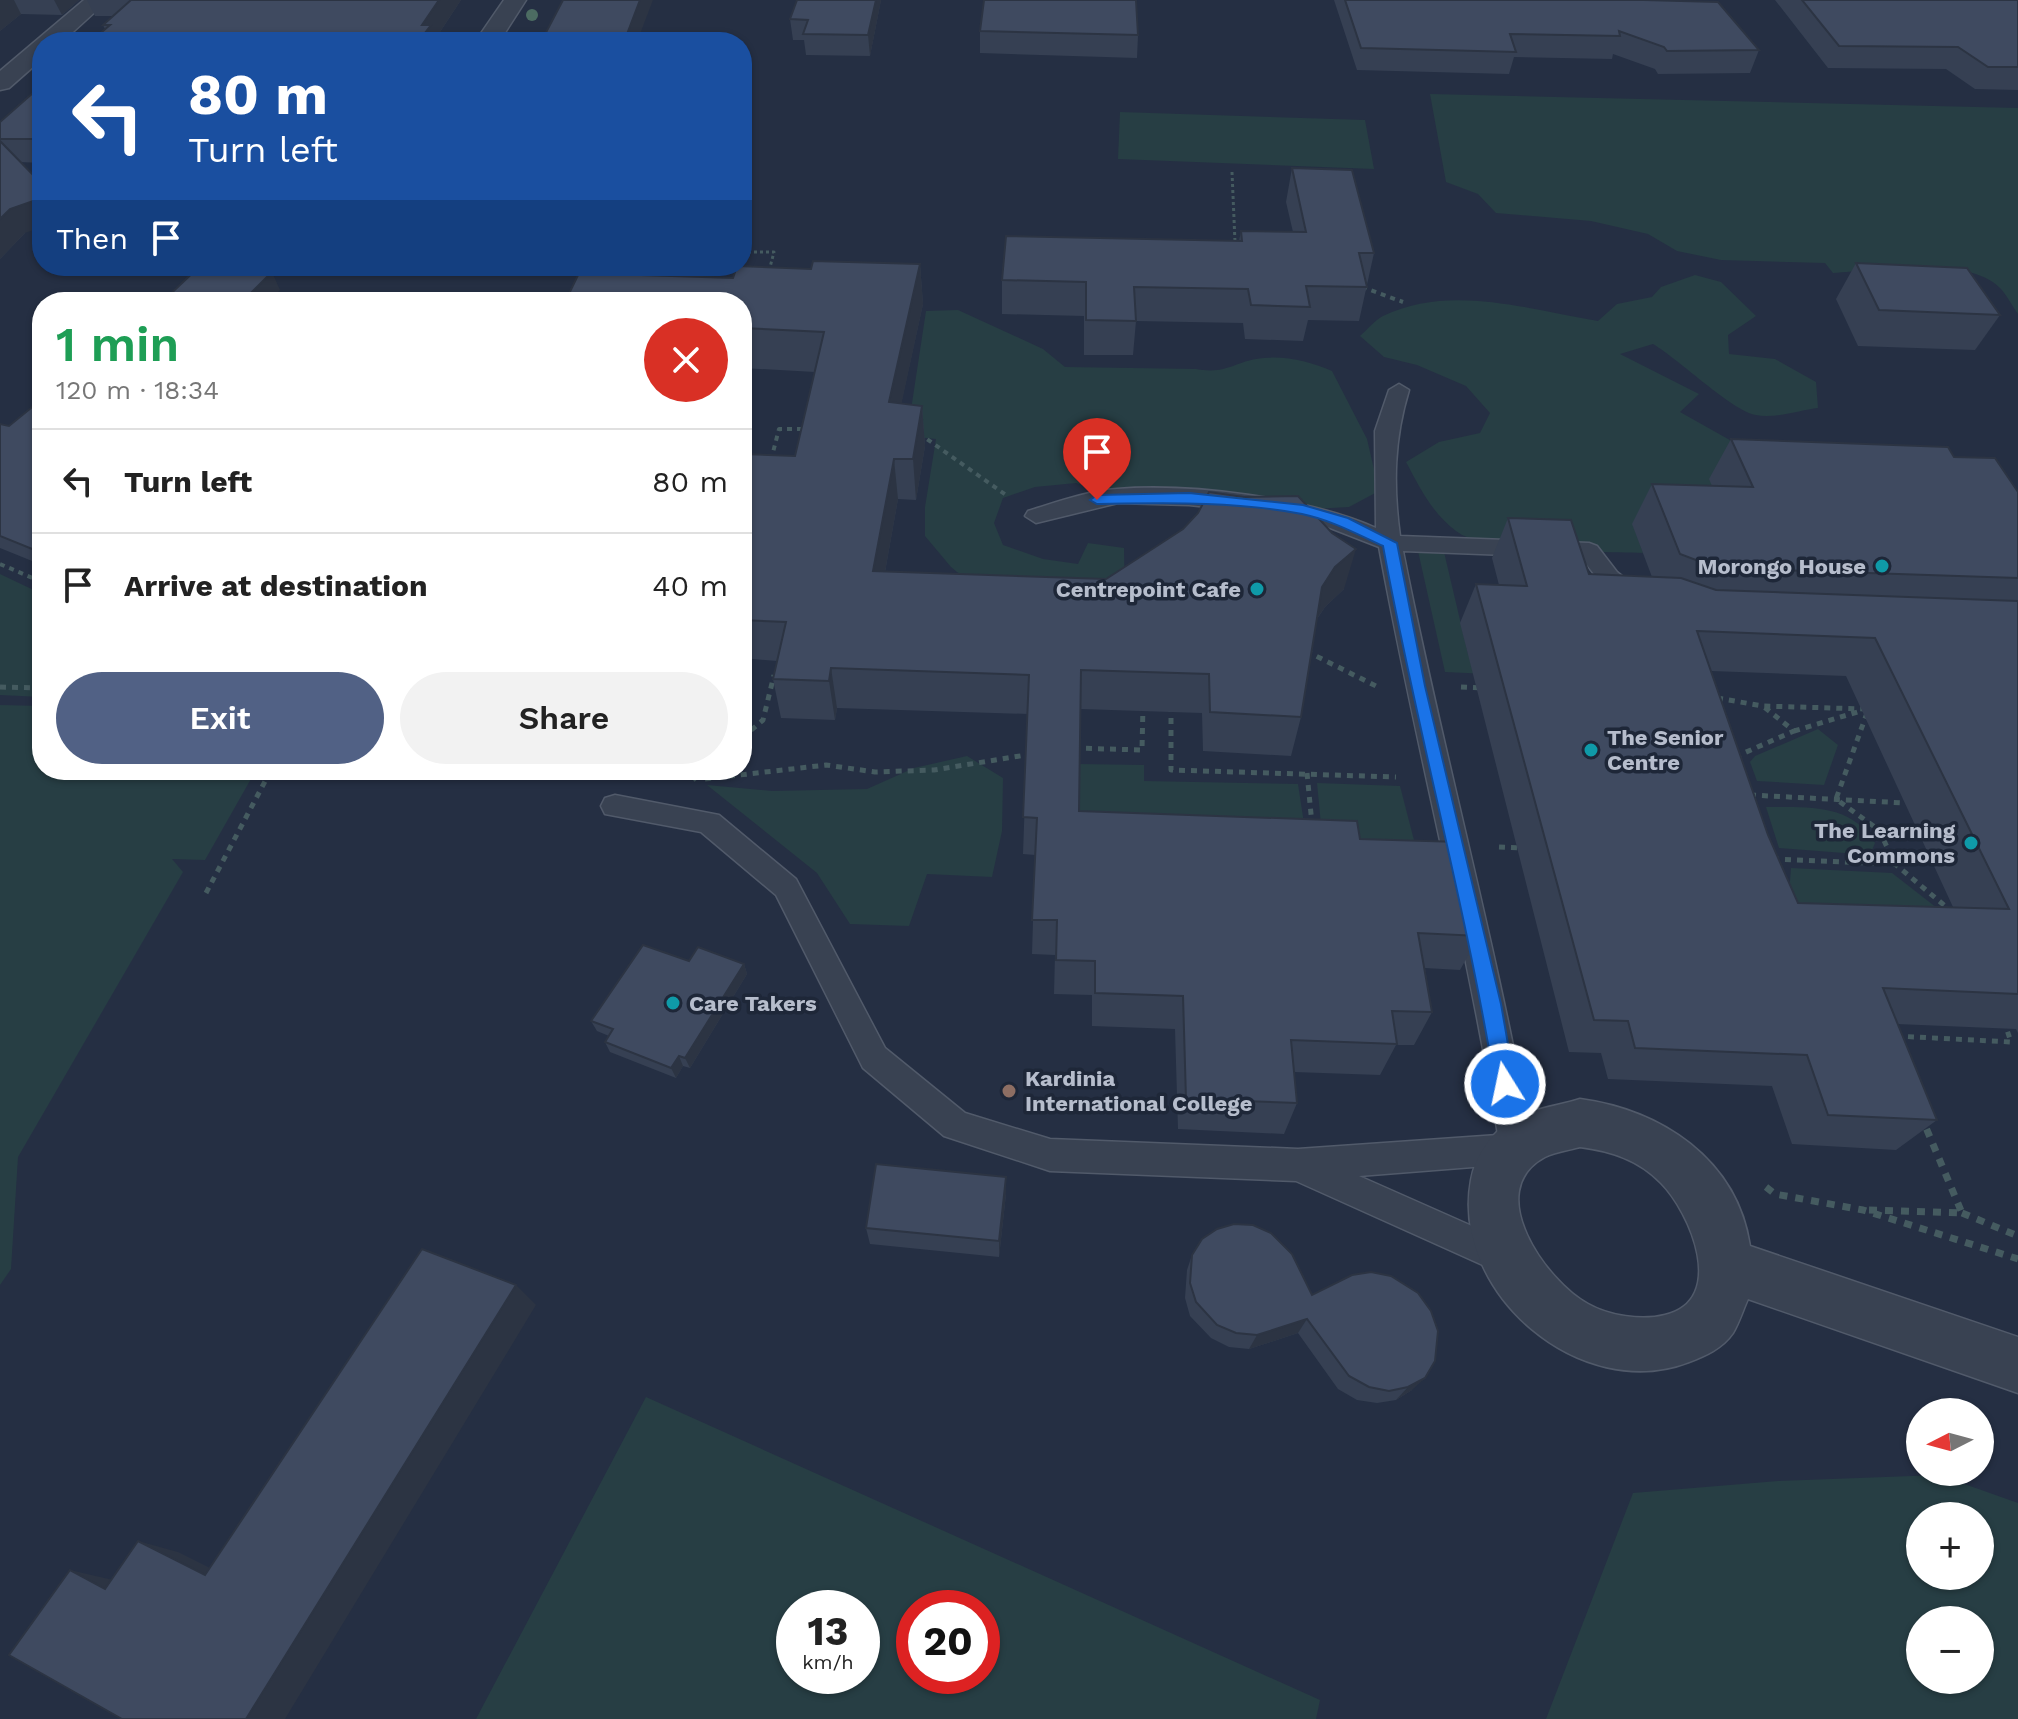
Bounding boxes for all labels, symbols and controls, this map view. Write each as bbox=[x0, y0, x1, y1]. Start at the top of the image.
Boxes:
text: 80 m bbox=[188, 62, 328, 128]
icon: left bbox=[56, 64, 160, 168]
text: Turn left bbox=[188, 129, 338, 171]
icon: arrive bbox=[144, 216, 188, 260]
text: Then bbox=[56, 221, 128, 256]
text: 1 min bbox=[56, 316, 179, 373]
button: close bbox=[644, 318, 728, 402]
text: 120 m · 18:34 bbox=[56, 375, 219, 405]
pin bbox=[1063, 418, 1131, 500]
icon: arrive bbox=[1075, 430, 1119, 474]
icon: left bbox=[56, 459, 100, 503]
text: Turn left bbox=[124, 464, 252, 499]
text: 80 m bbox=[652, 464, 728, 499]
place label: Morongo House bbox=[1697, 554, 1866, 579]
marker: Morongo House bbox=[1873, 557, 1891, 575]
icon: arrive bbox=[56, 563, 100, 607]
text: Arrive at destination bbox=[124, 568, 428, 603]
text: 40 m bbox=[652, 568, 728, 603]
place label: Centrepoint Cafe bbox=[1056, 577, 1241, 602]
marker: Centrepoint Cafe bbox=[1248, 580, 1266, 598]
button: Exit bbox=[56, 672, 384, 764]
button: Share bbox=[400, 672, 728, 764]
place label: The Senior Centre bbox=[1607, 725, 1724, 775]
marker: The Senior Centre bbox=[1582, 741, 1600, 759]
place label: The Learning Commons bbox=[1814, 818, 1956, 868]
marker: The Learning Commons bbox=[1962, 834, 1980, 852]
place label: Care Takers bbox=[689, 991, 817, 1016]
marker: Care Takers bbox=[664, 994, 682, 1012]
position arrow bbox=[1463, 1042, 1547, 1126]
place label: Kardinia International College bbox=[1025, 1066, 1252, 1116]
marker: Kardinia International College bbox=[1000, 1082, 1018, 1100]
north arrow bbox=[1906, 1398, 1994, 1486]
map controls bbox=[1906, 1398, 1994, 1694]
button: + bbox=[1906, 1502, 1994, 1590]
speed limit sign: 20 bbox=[896, 1590, 1000, 1694]
button: − bbox=[1906, 1606, 1994, 1694]
text: 13 bbox=[808, 1608, 848, 1655]
text: km/h bbox=[802, 1650, 854, 1674]

